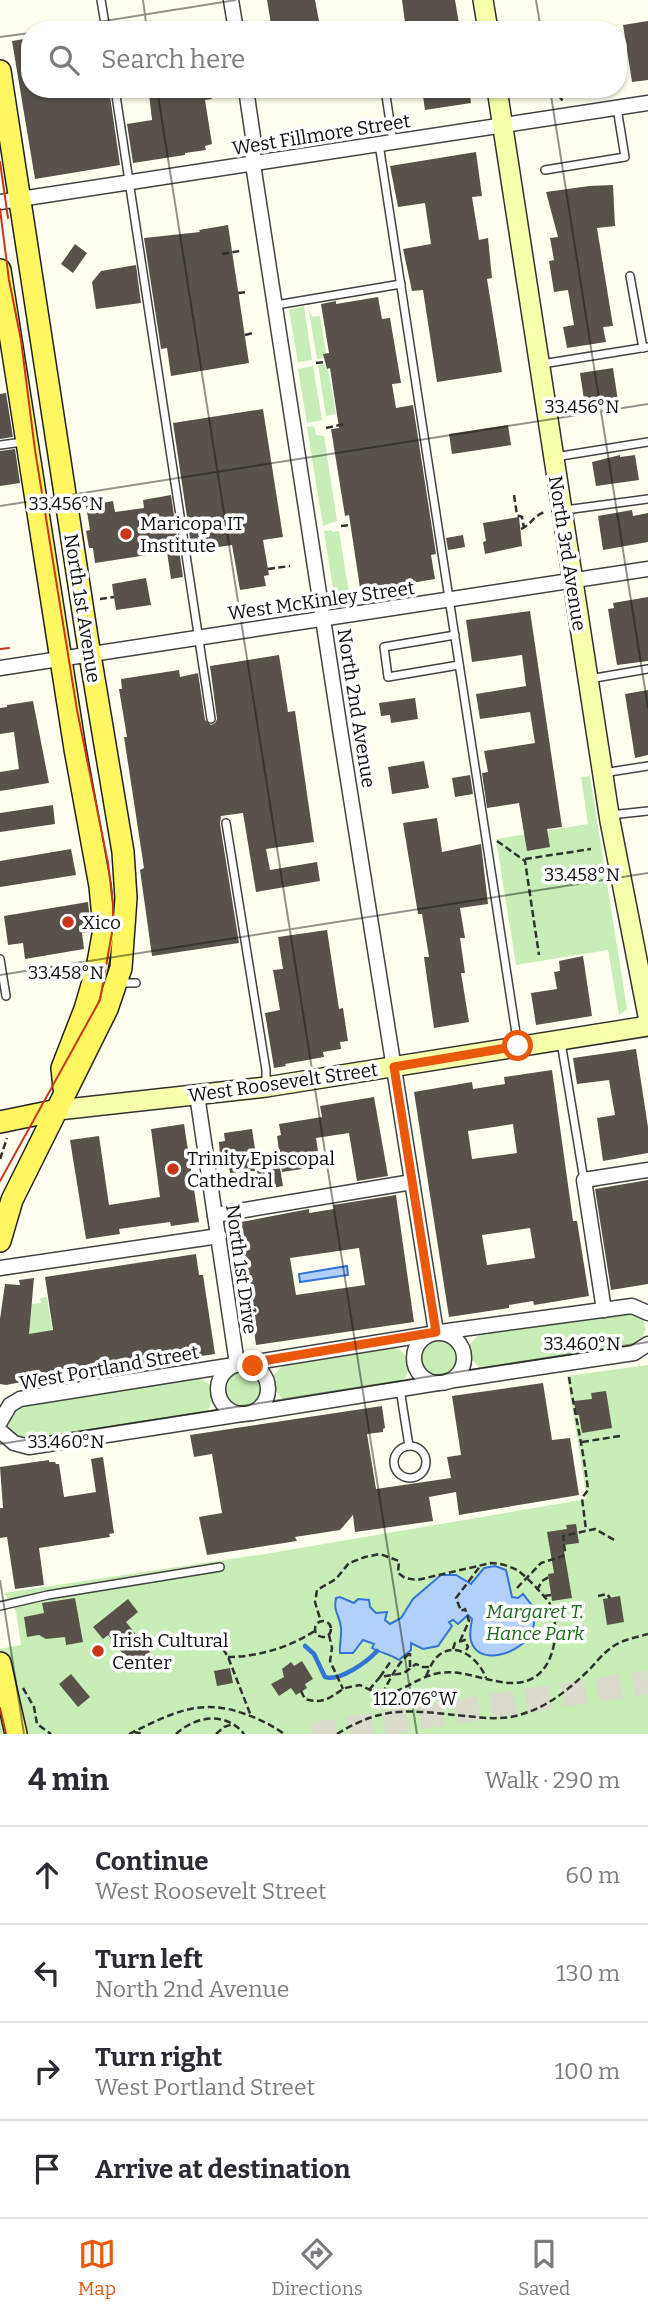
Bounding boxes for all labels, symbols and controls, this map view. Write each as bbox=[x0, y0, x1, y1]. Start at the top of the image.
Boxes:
search box bbox=[21, 21, 627, 98]
icon: search bbox=[45, 41, 83, 79]
text: Search here bbox=[101, 44, 245, 75]
street label: West Fillmore Street bbox=[230, 109, 412, 160]
text: 33.456°N bbox=[544, 396, 620, 418]
street label: North 3rd Avenue bbox=[544, 474, 591, 632]
text: 33.456°N bbox=[28, 493, 104, 515]
place label: Maricopa IT Institute bbox=[140, 512, 244, 557]
marker: Maricopa IT Institute bbox=[118, 526, 134, 542]
street label: North 1st Avenue bbox=[59, 532, 106, 684]
street label: West McKinley Street bbox=[226, 576, 416, 625]
street label: North 2nd Avenue bbox=[333, 627, 380, 789]
text: 33.458°N bbox=[544, 864, 620, 886]
place label: Xico bbox=[82, 911, 121, 934]
marker: Xico bbox=[60, 914, 76, 930]
text: 33.458°N bbox=[28, 962, 104, 984]
route start bbox=[502, 1030, 533, 1061]
street label: West Roosevelt Street bbox=[187, 1058, 379, 1107]
place label: Trinity Episcopal Cathedral bbox=[187, 1147, 335, 1192]
marker: Trinity Episcopal Cathedral bbox=[165, 1161, 181, 1177]
street label: North 1st Drive bbox=[221, 1203, 262, 1335]
text: 33.460°N bbox=[543, 1333, 621, 1355]
street label: West Portland Street bbox=[18, 1340, 201, 1395]
route end bbox=[237, 1350, 268, 1381]
text: 33.460°N bbox=[27, 1431, 105, 1453]
park label: Margaret T. Hance Park bbox=[486, 1600, 585, 1645]
place label: Irish Cultural Center bbox=[112, 1629, 228, 1674]
marker: Irish Cultural Center bbox=[90, 1643, 106, 1659]
text: 112.076°W bbox=[373, 1688, 458, 1710]
text: 4 min bbox=[28, 1762, 109, 1798]
text: Walk · 290 m bbox=[485, 1766, 620, 1794]
text: Continue bbox=[95, 1846, 209, 1877]
icon: ahead bbox=[28, 1856, 66, 1894]
text: 60 m bbox=[565, 1861, 620, 1889]
text: West Roosevelt Street bbox=[95, 1877, 326, 1905]
text: Turn left bbox=[95, 1944, 203, 1975]
icon: left bbox=[28, 1954, 66, 1992]
text: 130 m bbox=[556, 1959, 620, 1987]
text: North 2nd Avenue bbox=[95, 1975, 289, 2003]
text: Turn right bbox=[95, 2042, 222, 2073]
icon: right bbox=[28, 2052, 66, 2090]
text: 100 m bbox=[555, 2057, 620, 2085]
text: West Portland Street bbox=[95, 2073, 315, 2101]
icon: arrive bbox=[28, 2150, 66, 2188]
text: Arrive at destination bbox=[95, 2154, 350, 2185]
tab: Map bbox=[78, 2235, 116, 2300]
tab: Directions bbox=[271, 2235, 363, 2300]
tab: Saved bbox=[518, 2235, 570, 2300]

